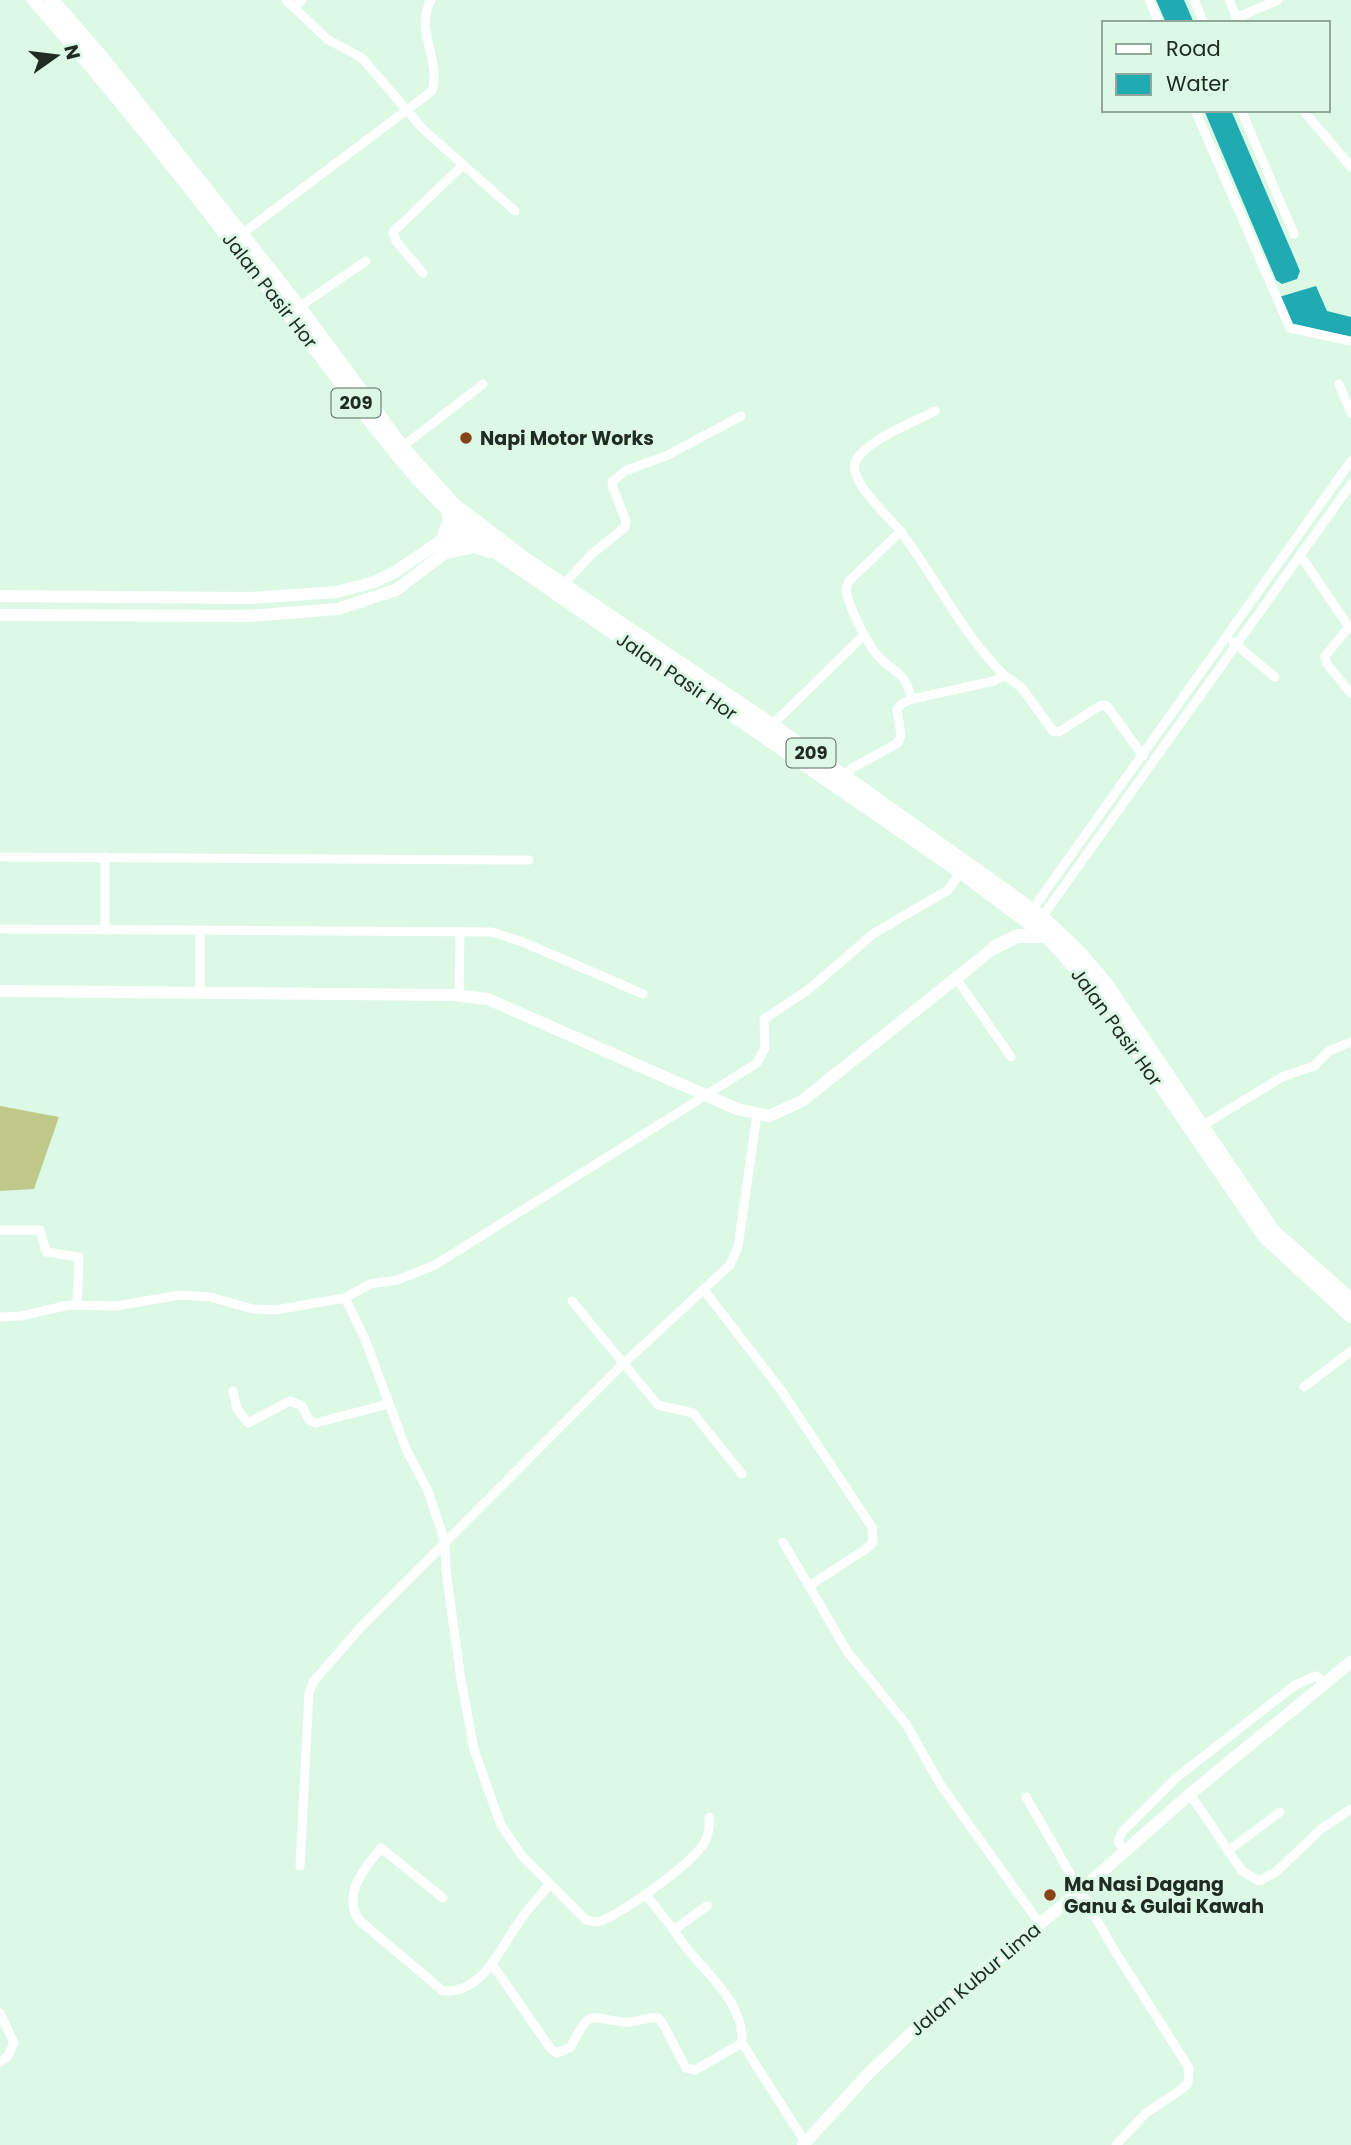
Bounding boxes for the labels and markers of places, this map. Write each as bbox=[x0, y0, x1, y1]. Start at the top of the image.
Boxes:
place label: Napi Motor Works bbox=[480, 425, 654, 452]
marker: Napi Motor Works bbox=[458, 430, 474, 446]
place label: Ma Nasi Dagang Ganu & Gulai Kawah bbox=[1064, 1871, 1264, 1920]
marker: Ma Nasi Dagang Ganu & Gulai Kawah bbox=[1042, 1887, 1058, 1903]

